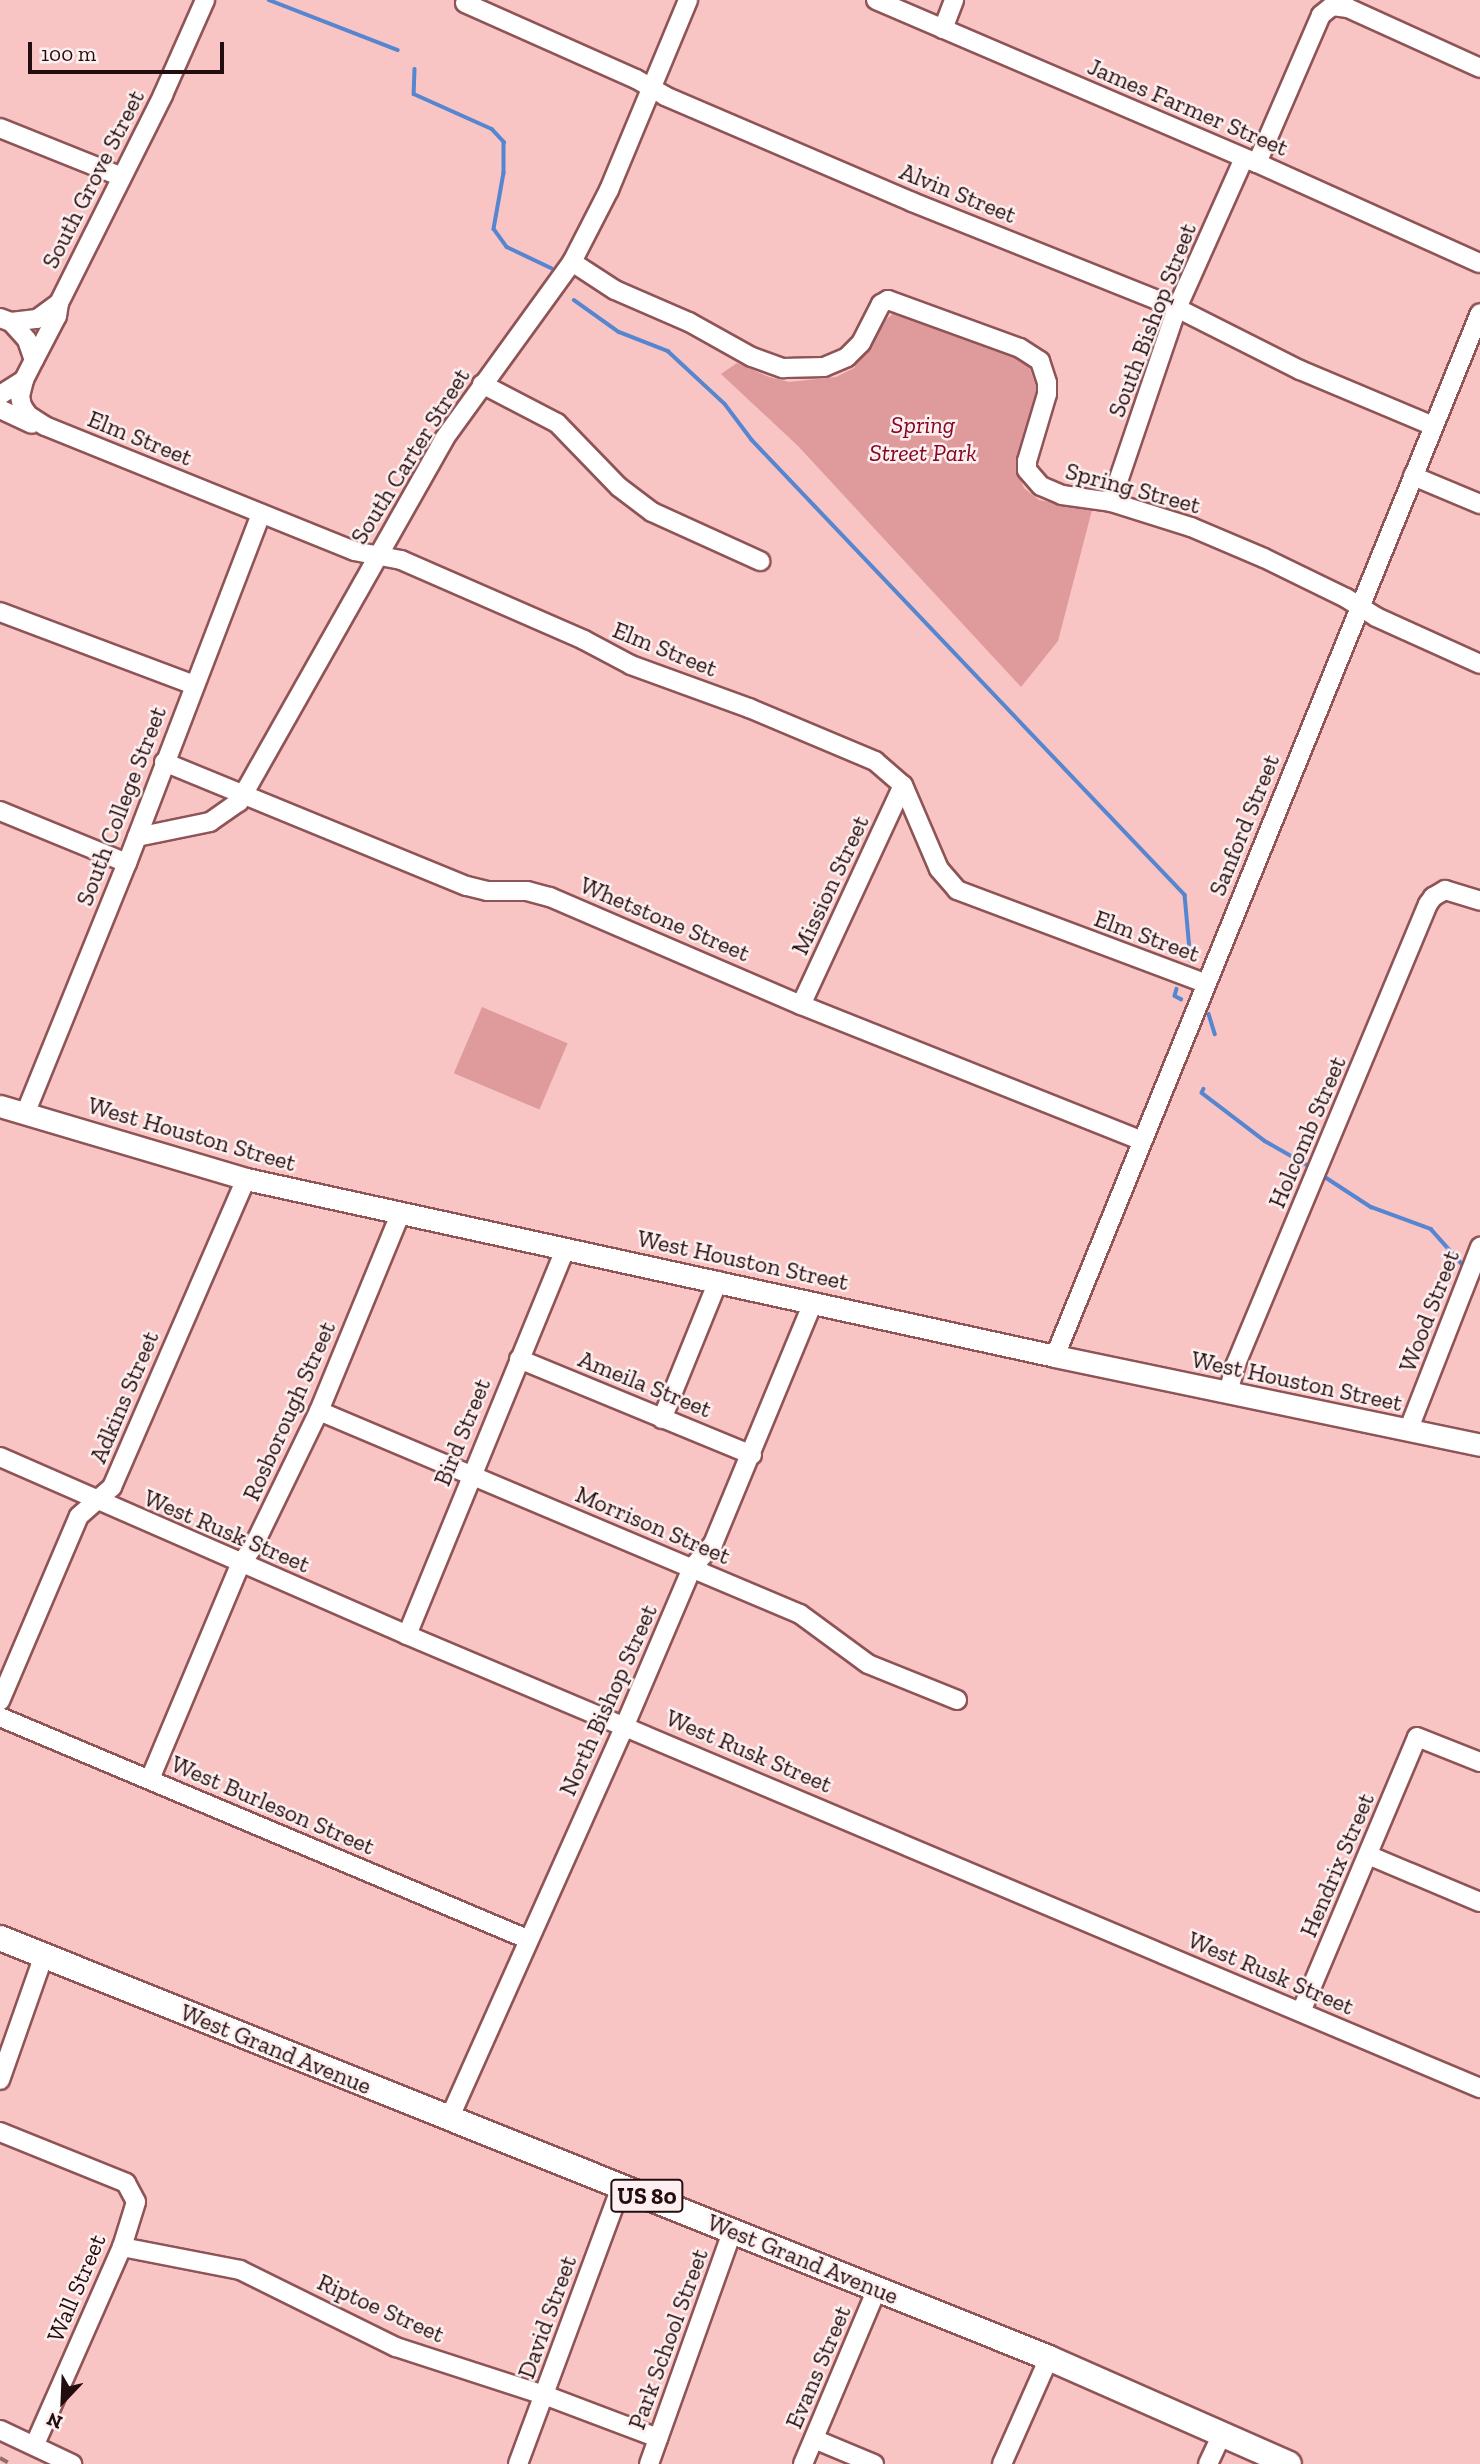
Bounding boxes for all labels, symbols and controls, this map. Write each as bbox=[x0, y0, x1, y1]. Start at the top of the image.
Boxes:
scale bar bbox=[32, 28, 228, 72]
text: 100 m bbox=[41, 41, 96, 66]
street label: James Farmer Street bbox=[1083, 52, 1293, 162]
street label: South Grove Street bbox=[36, 85, 150, 273]
street label: Alvin Street bbox=[896, 157, 1020, 229]
street label: South Bishop Street bbox=[1102, 219, 1202, 421]
street label: South Carter Street bbox=[344, 363, 476, 549]
street label: Elm Street bbox=[84, 404, 196, 472]
park label: Spring Street Park bbox=[869, 411, 977, 467]
street label: Spring Street bbox=[1062, 456, 1204, 520]
street label: Elm Street bbox=[609, 615, 721, 683]
street label: South College Street bbox=[70, 702, 172, 910]
street label: Sanford Street bbox=[1203, 750, 1285, 900]
street label: Mission Street bbox=[785, 811, 875, 959]
street label: Whetstone Street bbox=[576, 870, 754, 968]
street label: Elm Street bbox=[1090, 904, 1204, 968]
street label: Holcomb Street bbox=[1262, 1052, 1352, 1212]
street label: West Houston Street bbox=[85, 1091, 299, 1177]
street label: West Houston Street bbox=[635, 1224, 851, 1296]
street label: Wood Street bbox=[1393, 1246, 1465, 1376]
street label: Rosborough Street bbox=[236, 1317, 342, 1505]
street label: Adkins Street bbox=[83, 1327, 165, 1467]
street label: Ameila Street bbox=[574, 1344, 716, 1424]
street label: West Houston Street bbox=[1189, 1345, 1405, 1417]
street label: Bird Street bbox=[427, 1374, 497, 1490]
street label: Morrison Street bbox=[571, 1479, 735, 1571]
street label: West Rusk Street bbox=[140, 1483, 314, 1579]
street label: North Bishop Street bbox=[553, 1600, 663, 1800]
street label: West Rusk Street bbox=[662, 1703, 836, 1799]
street label: West Burleson Street bbox=[167, 1749, 379, 1861]
street label: Hendrix Street bbox=[1294, 1789, 1380, 1941]
street label: West Rusk Street bbox=[1184, 1925, 1358, 2021]
street label: West Grand Avenue bbox=[176, 1997, 376, 2101]
road number: US 80 bbox=[610, 2176, 684, 2216]
street label: West Grand Avenue bbox=[703, 2207, 903, 2311]
street label: Wall Street bbox=[40, 2230, 112, 2346]
street label: Park School Street bbox=[622, 2245, 714, 2433]
street label: David Street bbox=[511, 2252, 583, 2382]
street label: Riptoe Street bbox=[313, 2267, 449, 2349]
street label: Evans Street bbox=[779, 2301, 857, 2433]
north arrow bbox=[28, 2366, 98, 2436]
text: N bbox=[43, 2407, 66, 2434]

